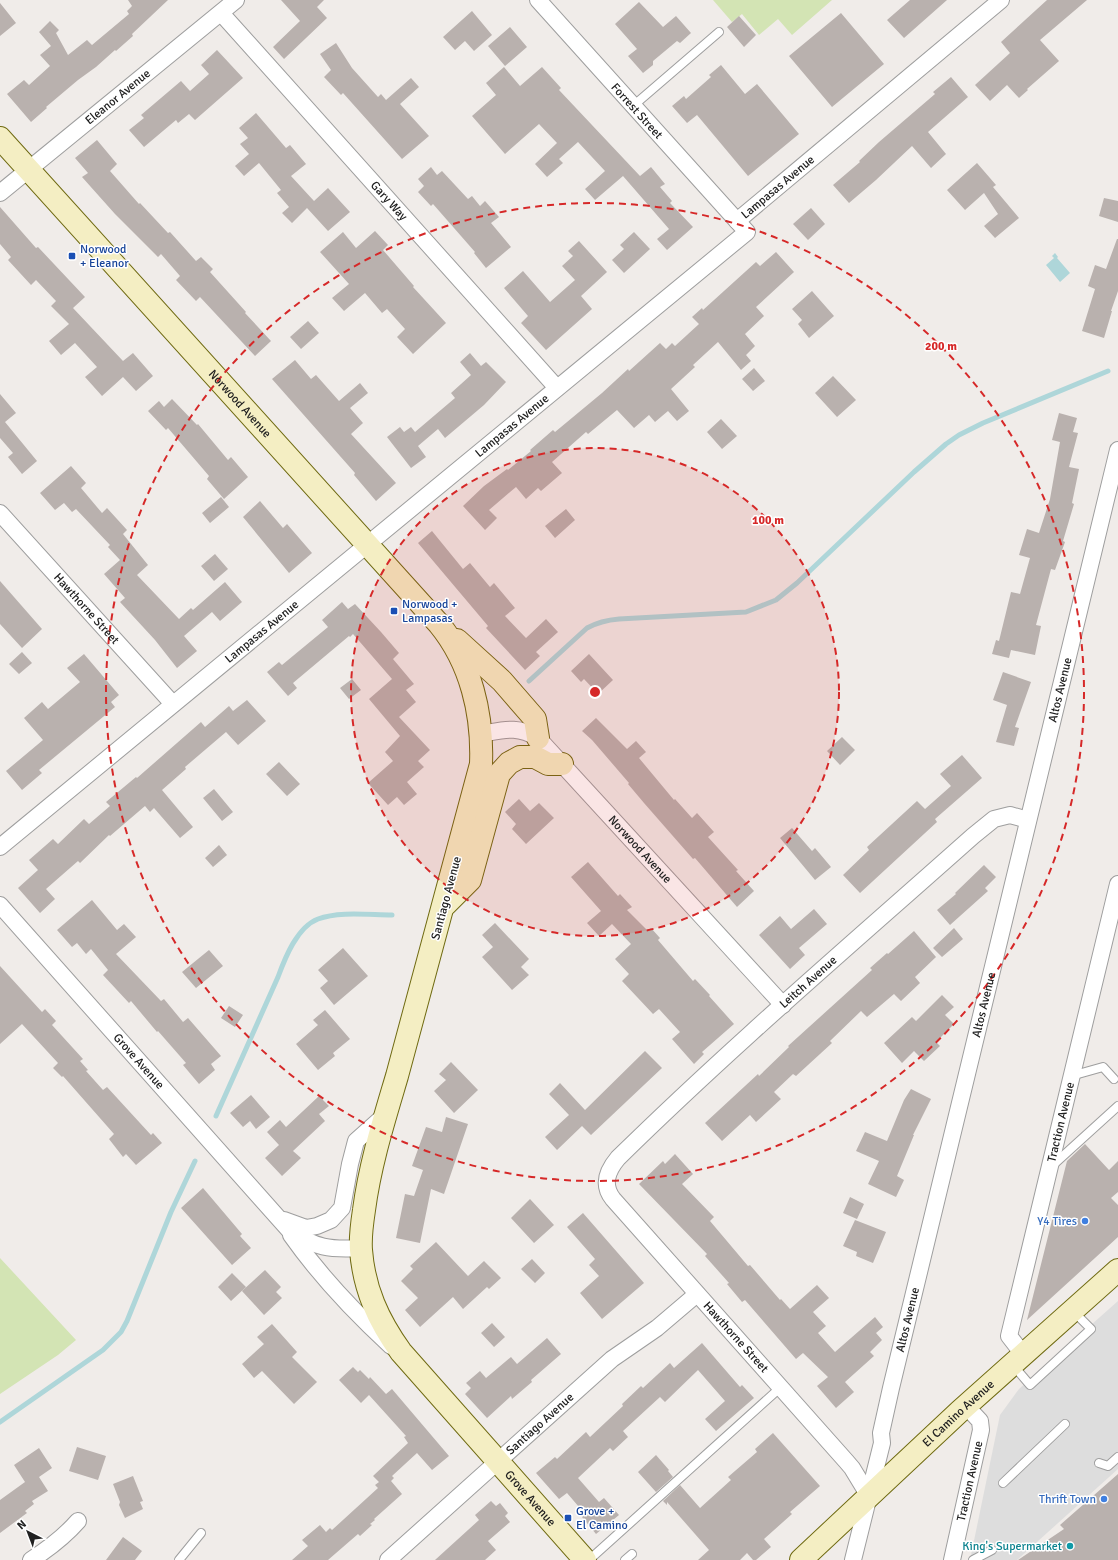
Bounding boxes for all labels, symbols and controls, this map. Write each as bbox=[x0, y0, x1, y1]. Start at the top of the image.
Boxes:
street label: Eleanor Avenue bbox=[82, 66, 154, 128]
street label: Forrest Street bbox=[608, 80, 666, 142]
street label: Lampasas Avenue bbox=[738, 152, 818, 222]
street label: Gary Way bbox=[367, 178, 411, 224]
place label: Norwood + Eleanor bbox=[80, 242, 129, 271]
marker: Norwood + Eleanor bbox=[67, 251, 77, 261]
text: 200 m bbox=[925, 339, 957, 354]
street label: Norwood Avenue bbox=[205, 367, 274, 441]
street label: Lampasas Avenue bbox=[472, 391, 552, 461]
text: 100 m bbox=[752, 513, 784, 528]
street label: Hawthorne Street bbox=[50, 570, 122, 648]
street label: Lampasas Avenue bbox=[222, 597, 302, 667]
place label: Norwood + Lampasas bbox=[402, 597, 458, 626]
marker: Norwood + Lampasas bbox=[389, 606, 399, 616]
street label: Altos Avenue bbox=[1045, 656, 1076, 724]
centre of rings bbox=[588, 685, 602, 699]
street label: Norwood Avenue bbox=[605, 813, 675, 887]
street label: Santiago Avenue bbox=[428, 855, 465, 941]
street label: Leitch Avenue bbox=[777, 953, 840, 1012]
street label: Altos Avenue bbox=[969, 971, 999, 1039]
street label: Grove Avenue bbox=[110, 1031, 167, 1093]
street label: Traction Avenue bbox=[1044, 1080, 1078, 1164]
place label: Y4 Tires bbox=[1037, 1214, 1077, 1229]
marker: Y4 Tires bbox=[1080, 1216, 1090, 1226]
street label: Altos Avenue bbox=[893, 1286, 923, 1354]
street label: Hawthorne Street bbox=[700, 1299, 772, 1376]
street label: El Camino Avenue bbox=[920, 1377, 998, 1450]
street label: Santiago Avenue bbox=[503, 1390, 577, 1458]
street label: Traction Avenue bbox=[954, 1439, 986, 1523]
street label: Grove Avenue bbox=[501, 1468, 559, 1530]
place label: Thrift Town bbox=[1039, 1492, 1096, 1507]
marker: Thrift Town bbox=[1099, 1494, 1109, 1504]
place label: Grove + El Camino bbox=[576, 1504, 628, 1533]
north arrow bbox=[8, 1512, 48, 1552]
marker: Grove + El Camino bbox=[563, 1513, 573, 1523]
text: N bbox=[14, 1518, 29, 1532]
place label: King's Supermarket bbox=[962, 1539, 1062, 1554]
marker: King's Supermarket bbox=[1065, 1541, 1075, 1551]

